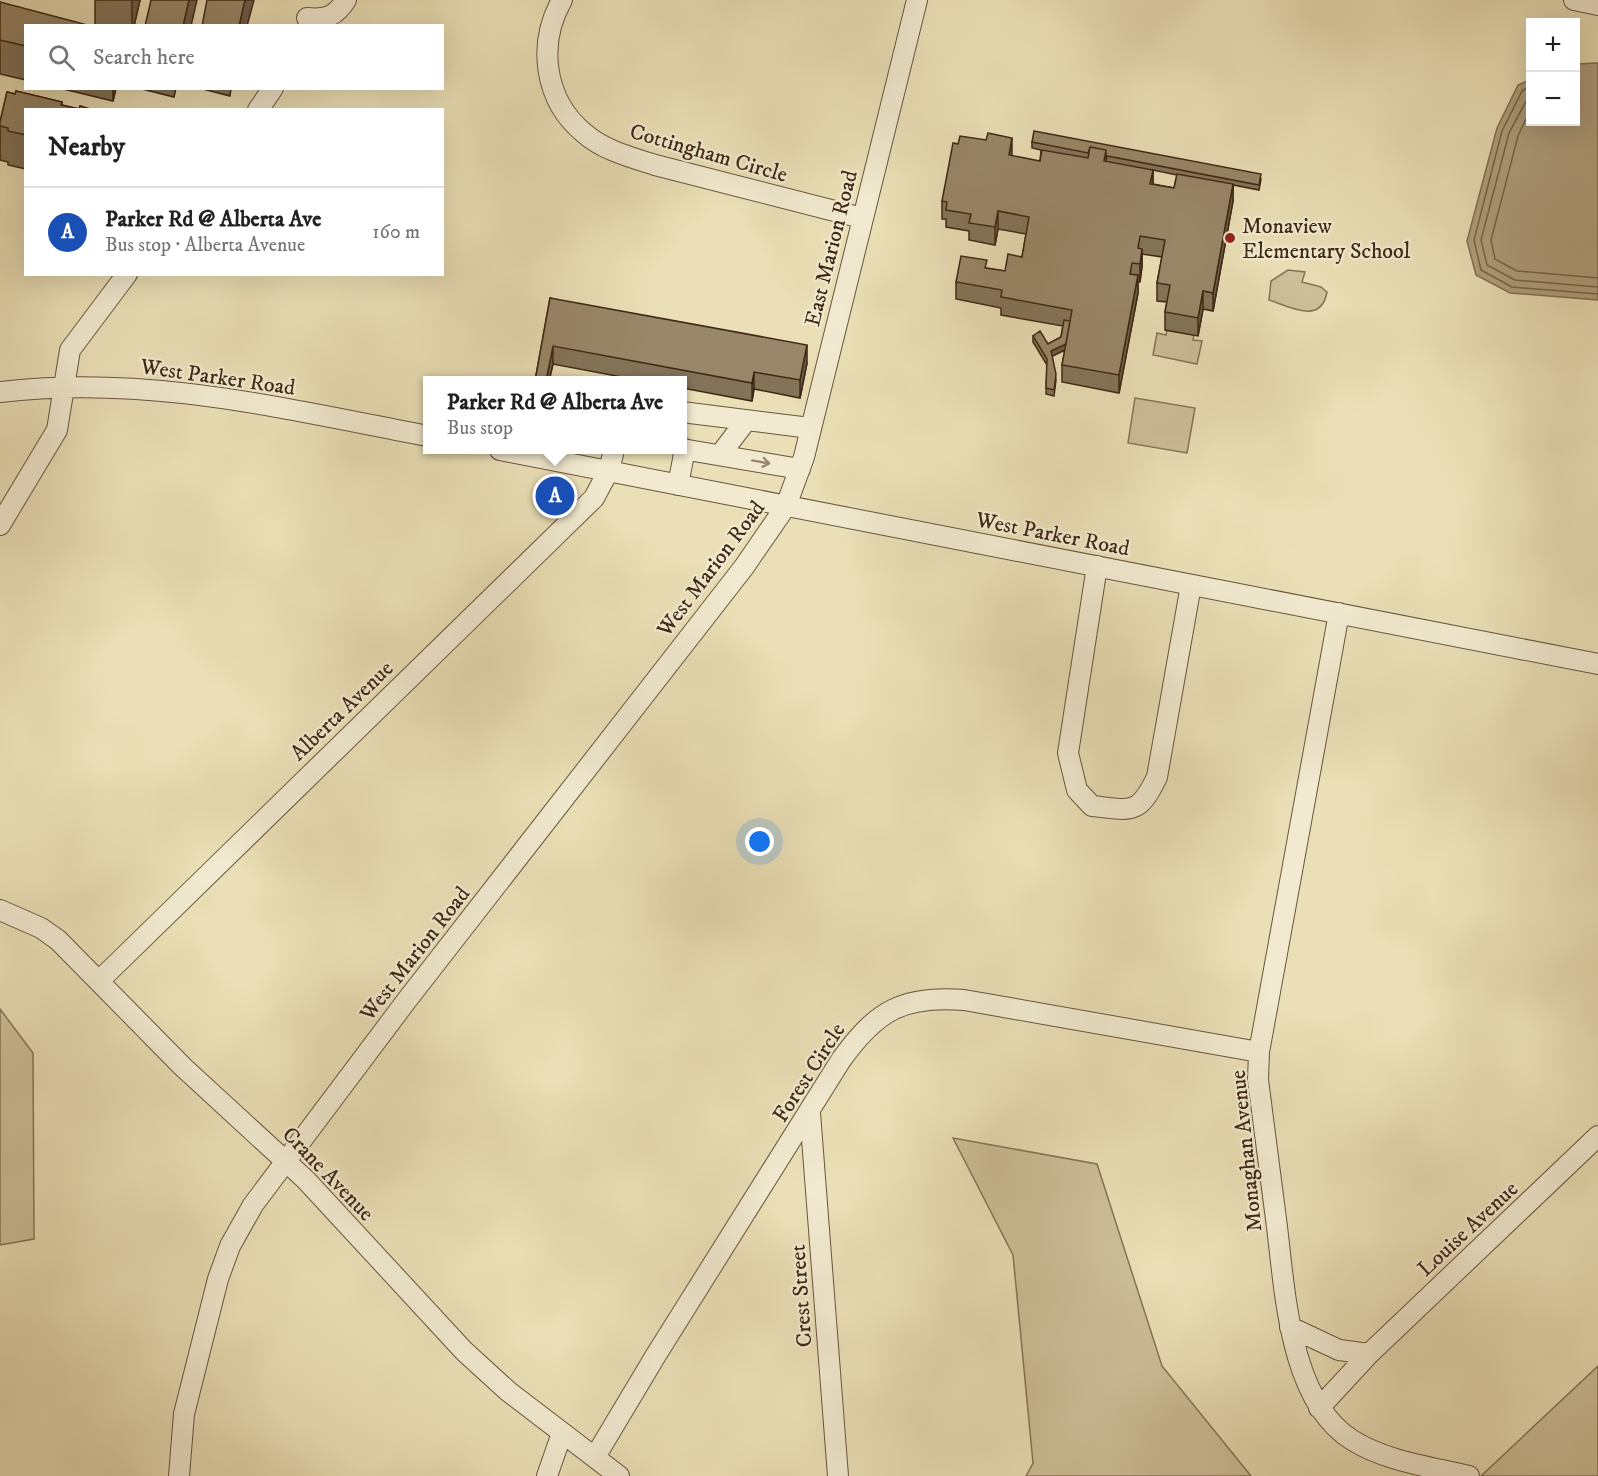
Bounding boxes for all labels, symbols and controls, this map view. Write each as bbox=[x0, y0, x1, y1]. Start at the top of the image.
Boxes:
map controls bbox=[1526, 18, 1580, 126]
button: + bbox=[1526, 18, 1580, 72]
search box bbox=[24, 24, 444, 90]
icon: search bbox=[45, 41, 78, 74]
text: Search here bbox=[93, 44, 195, 71]
button: − bbox=[1526, 72, 1580, 126]
street label: Cottingham Circle bbox=[627, 118, 791, 189]
text: Nearby bbox=[48, 131, 125, 164]
street label: East Marion Road bbox=[799, 168, 864, 329]
text: Parker Rd @ Alberta Ave bbox=[105, 206, 321, 233]
place label: Monaview Elementary School bbox=[1242, 213, 1411, 265]
text: A bbox=[61, 220, 74, 245]
text: 160 m bbox=[372, 220, 420, 245]
marker: Monaview Elementary School bbox=[1223, 231, 1237, 245]
text: Bus stop · Alberta Avenue bbox=[105, 233, 305, 258]
street label: West Parker Road bbox=[138, 353, 297, 402]
popup bbox=[423, 376, 687, 454]
text: Parker Rd @ Alberta Ave bbox=[447, 389, 663, 416]
text: Bus stop bbox=[447, 416, 513, 441]
one-way arrow bbox=[751, 457, 770, 468]
pin: A bbox=[536, 474, 574, 518]
street label: West Marion Road bbox=[651, 496, 771, 643]
street label: West Parker Road bbox=[973, 506, 1132, 563]
street label: Alberta Avenue bbox=[285, 655, 399, 767]
your location bbox=[745, 827, 774, 856]
street label: West Marion Road bbox=[354, 881, 476, 1027]
street label: Forest Circle bbox=[767, 1018, 851, 1128]
street label: Monaghan Avenue bbox=[1225, 1069, 1268, 1233]
street label: Crane Avenue bbox=[276, 1121, 380, 1227]
street label: Louise Avenue bbox=[1412, 1176, 1524, 1282]
street label: Crest Street bbox=[784, 1244, 819, 1348]

